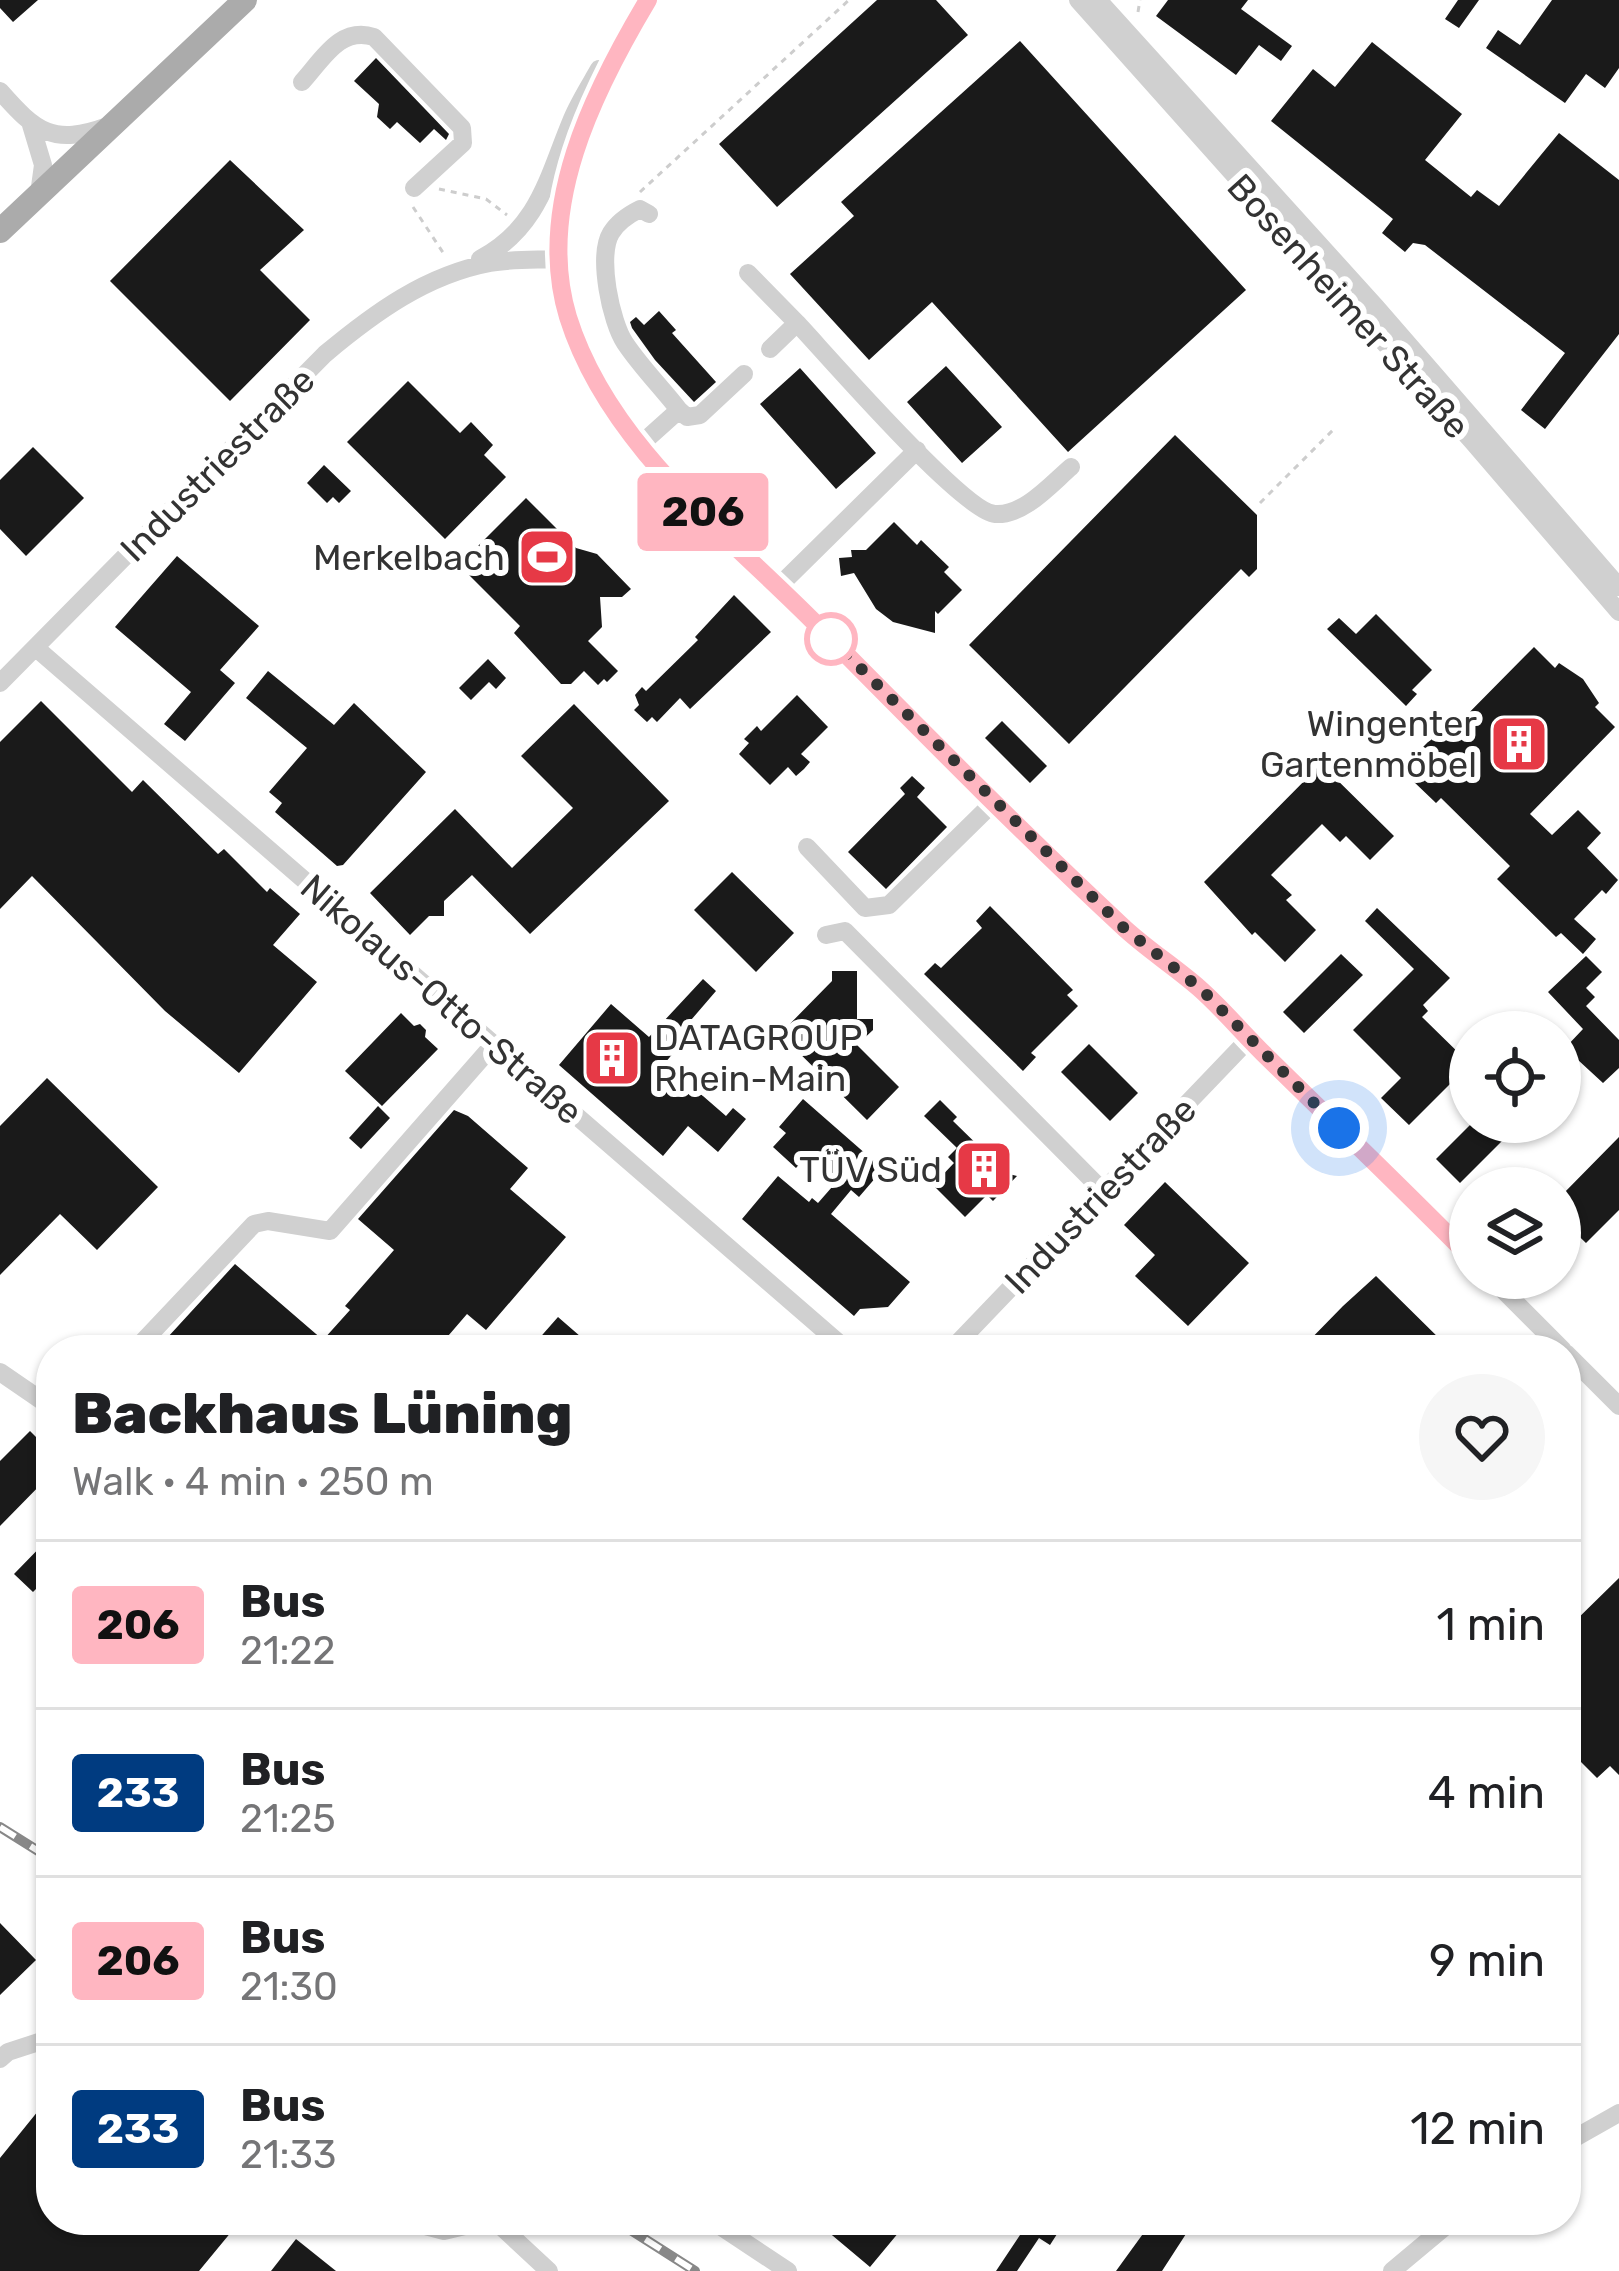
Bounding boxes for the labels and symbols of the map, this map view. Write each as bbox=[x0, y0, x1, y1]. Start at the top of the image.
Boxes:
street label: Bosenheimer Straße bbox=[1219, 165, 1479, 447]
street label: Industriestraße bbox=[111, 358, 323, 570]
line badge: 206 bbox=[634, 473, 772, 551]
sports icon: Merkelbach bbox=[516, 526, 578, 588]
place label: Merkelbach bbox=[313, 536, 505, 579]
unlabelled marker bbox=[806, 614, 856, 664]
place label: Wingenter Gartenmöbel bbox=[1260, 702, 1477, 786]
building icon: Wingenter Gartenmöbel bbox=[1488, 713, 1550, 775]
street label: Nikolaus-Otto-Straße bbox=[292, 865, 591, 1133]
place label: DATAGROUP Rhein-Main bbox=[654, 1016, 862, 1100]
building icon: DATAGROUP Rhein-Main bbox=[581, 1027, 643, 1089]
street label: Industriestraße bbox=[996, 1088, 1205, 1303]
your location bbox=[1309, 1098, 1369, 1158]
building icon: TÜV Süd bbox=[953, 1138, 1015, 1200]
place label: TÜV Süd bbox=[799, 1148, 942, 1191]

